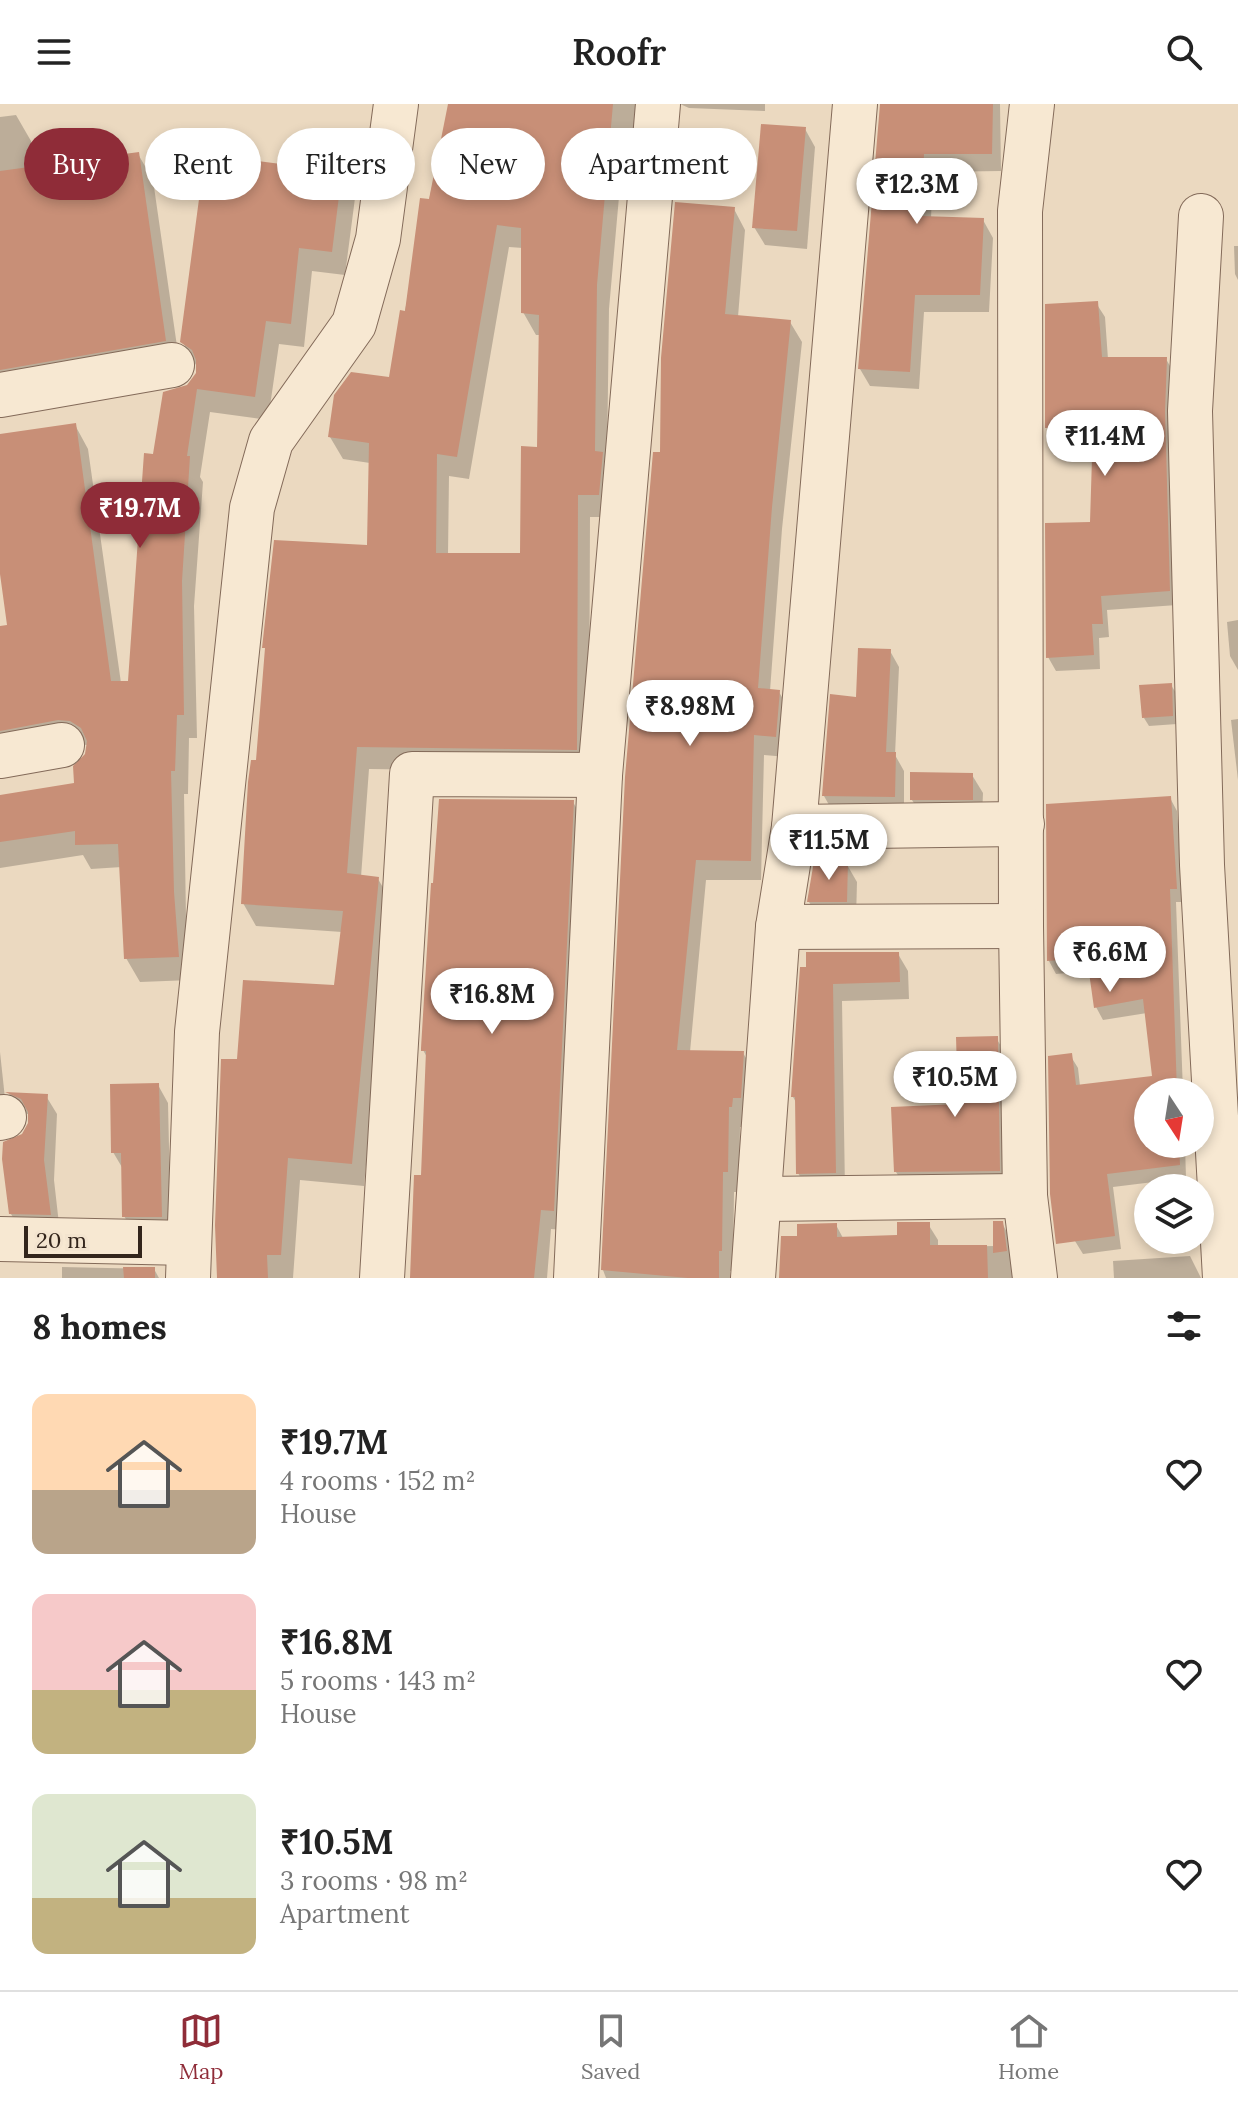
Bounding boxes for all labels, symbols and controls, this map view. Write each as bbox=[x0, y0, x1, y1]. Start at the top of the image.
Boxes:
text: Roofr bbox=[572, 29, 666, 75]
icon: menu bbox=[32, 30, 76, 74]
icon: search bbox=[1162, 30, 1206, 74]
chip: Buy bbox=[24, 128, 129, 200]
chip: Rent bbox=[145, 128, 261, 200]
chip: Filters bbox=[277, 128, 415, 200]
chip: New bbox=[431, 128, 545, 200]
chip: Apartment bbox=[561, 128, 757, 200]
pin: ₹12.3M bbox=[852, 158, 982, 226]
text: ₹12.3M bbox=[874, 167, 960, 200]
pin: ₹11.4M bbox=[1040, 410, 1170, 478]
text: ₹11.4M bbox=[1064, 419, 1146, 452]
pin: ₹19.7M bbox=[75, 482, 205, 550]
text: ₹19.7M bbox=[99, 491, 181, 524]
pin: ₹8.98M bbox=[625, 680, 755, 748]
text: ₹8.98M bbox=[645, 689, 735, 722]
pin: ₹11.5M bbox=[764, 814, 894, 882]
text: ₹11.5M bbox=[788, 823, 870, 856]
pin: ₹6.6M bbox=[1054, 926, 1166, 994]
text: ₹6.6M bbox=[1072, 935, 1148, 968]
pin: ₹16.8M bbox=[427, 968, 557, 1036]
text: ₹16.8M bbox=[449, 977, 535, 1010]
pin: ₹10.5M bbox=[890, 1051, 1020, 1119]
text: ₹10.5M bbox=[912, 1060, 998, 1093]
north arrow bbox=[1134, 1078, 1214, 1158]
map controls bbox=[1134, 1078, 1214, 1254]
button: layers bbox=[1134, 1174, 1214, 1254]
scale bar bbox=[24, 1222, 142, 1258]
text: 20 m bbox=[36, 1226, 87, 1254]
icon: filters bbox=[1162, 1304, 1206, 1348]
text: 8 homes bbox=[32, 1305, 167, 1348]
text: ₹19.7M bbox=[280, 1420, 388, 1463]
icon: home bbox=[96, 1426, 192, 1522]
icon: heart bbox=[1162, 1452, 1206, 1496]
text: 4 rooms · 152 m² bbox=[280, 1464, 476, 1497]
text: House bbox=[280, 1497, 357, 1530]
text: ₹16.8M bbox=[280, 1620, 393, 1663]
icon: home bbox=[96, 1626, 192, 1722]
icon: heart bbox=[1162, 1652, 1206, 1696]
text: 5 rooms · 143 m² bbox=[280, 1664, 476, 1697]
text: House bbox=[280, 1697, 357, 1730]
text: ₹10.5M bbox=[280, 1820, 394, 1863]
icon: home bbox=[96, 1826, 192, 1922]
icon: heart bbox=[1162, 1852, 1206, 1896]
text: 3 rooms · 98 m² bbox=[280, 1864, 468, 1897]
text: Apartment bbox=[280, 1897, 410, 1930]
tab: Map bbox=[179, 2009, 223, 2085]
tab: Saved bbox=[581, 2009, 641, 2085]
tab: Home bbox=[998, 2009, 1059, 2085]

